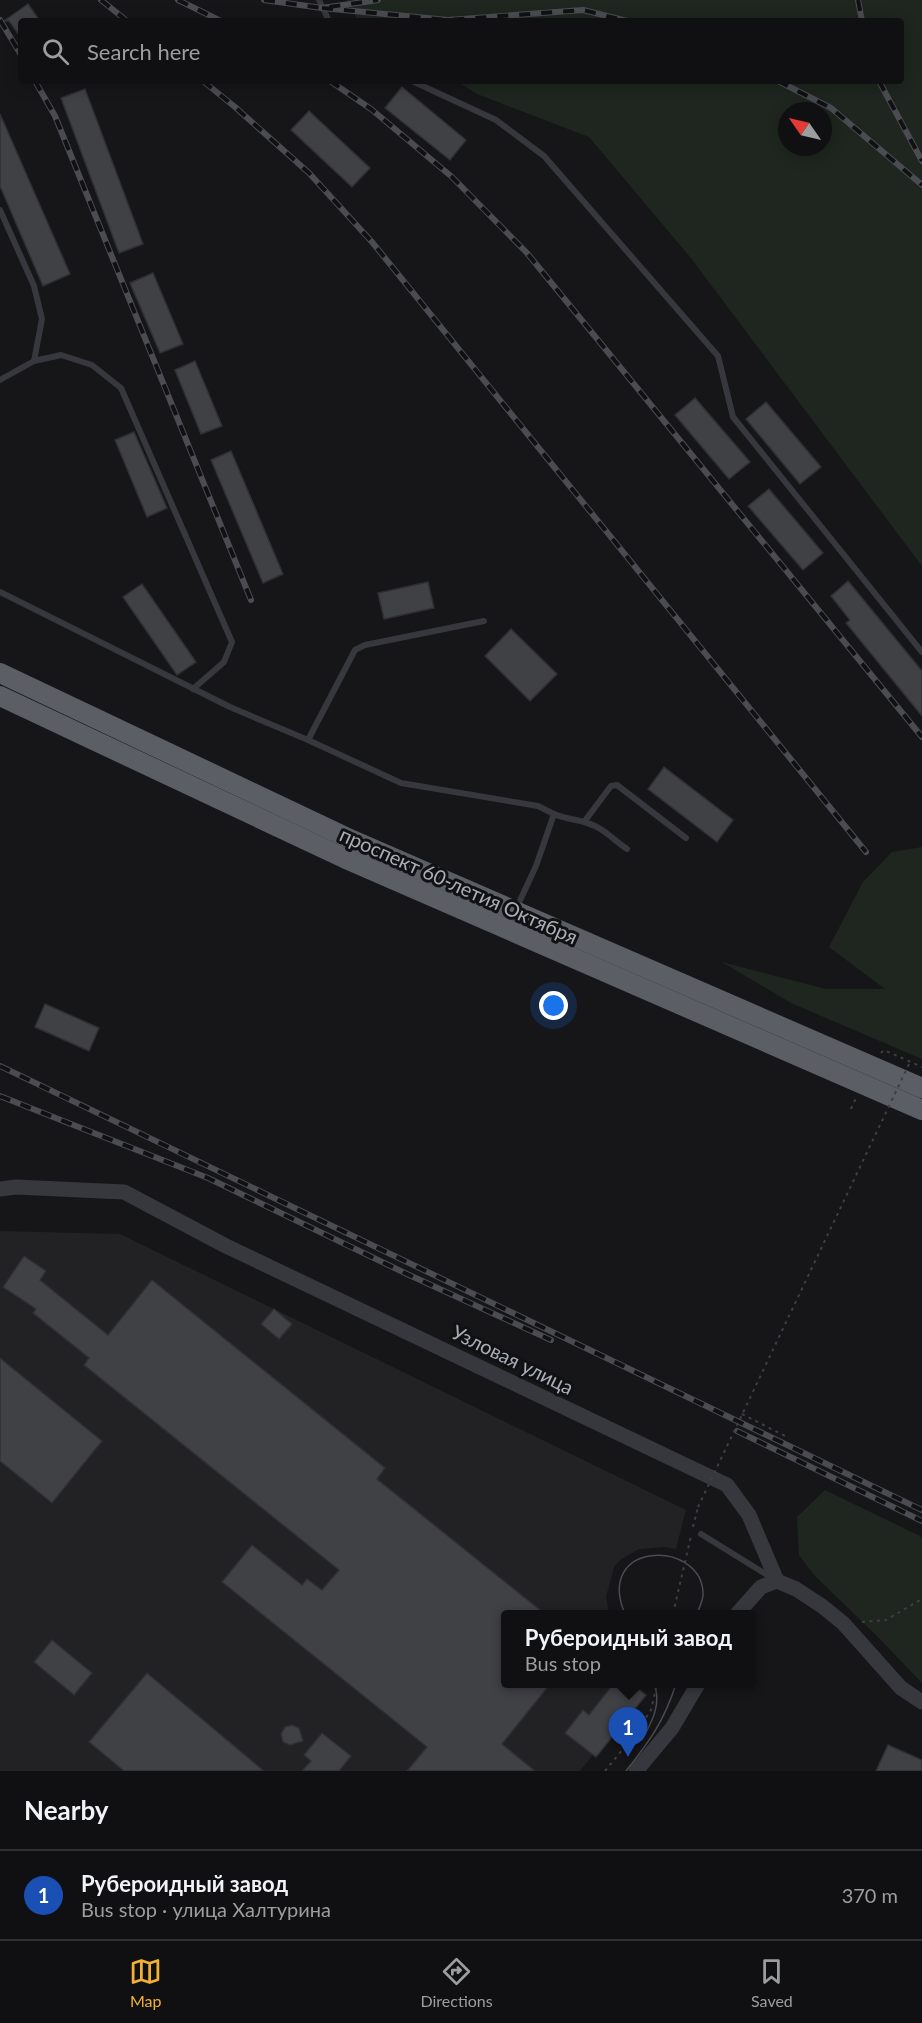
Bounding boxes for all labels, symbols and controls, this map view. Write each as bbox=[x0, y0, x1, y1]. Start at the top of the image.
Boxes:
search box bbox=[18, 18, 904, 84]
icon: search bbox=[39, 35, 72, 68]
text: Search here bbox=[87, 38, 200, 65]
north arrow bbox=[778, 102, 832, 156]
street label: проспект 60-летия Октября bbox=[336, 822, 582, 948]
your location bbox=[539, 991, 568, 1020]
street label: Узловая улица bbox=[448, 1319, 578, 1399]
popup bbox=[501, 1610, 756, 1688]
text: Рубероидный завод bbox=[525, 1624, 732, 1651]
text: Bus stop bbox=[525, 1651, 601, 1675]
pin: 1 bbox=[608, 1708, 648, 1757]
text: Nearby bbox=[24, 1794, 109, 1826]
text: Рубероидный завод bbox=[81, 1870, 288, 1897]
text: 1 bbox=[38, 1883, 49, 1907]
text: 370 m bbox=[842, 1883, 898, 1907]
text: Bus stop · улица Халтурина bbox=[81, 1897, 331, 1921]
tab: Map bbox=[129, 1955, 162, 2010]
tab: Directions bbox=[420, 1955, 493, 2010]
tab: Saved bbox=[751, 1955, 793, 2010]

